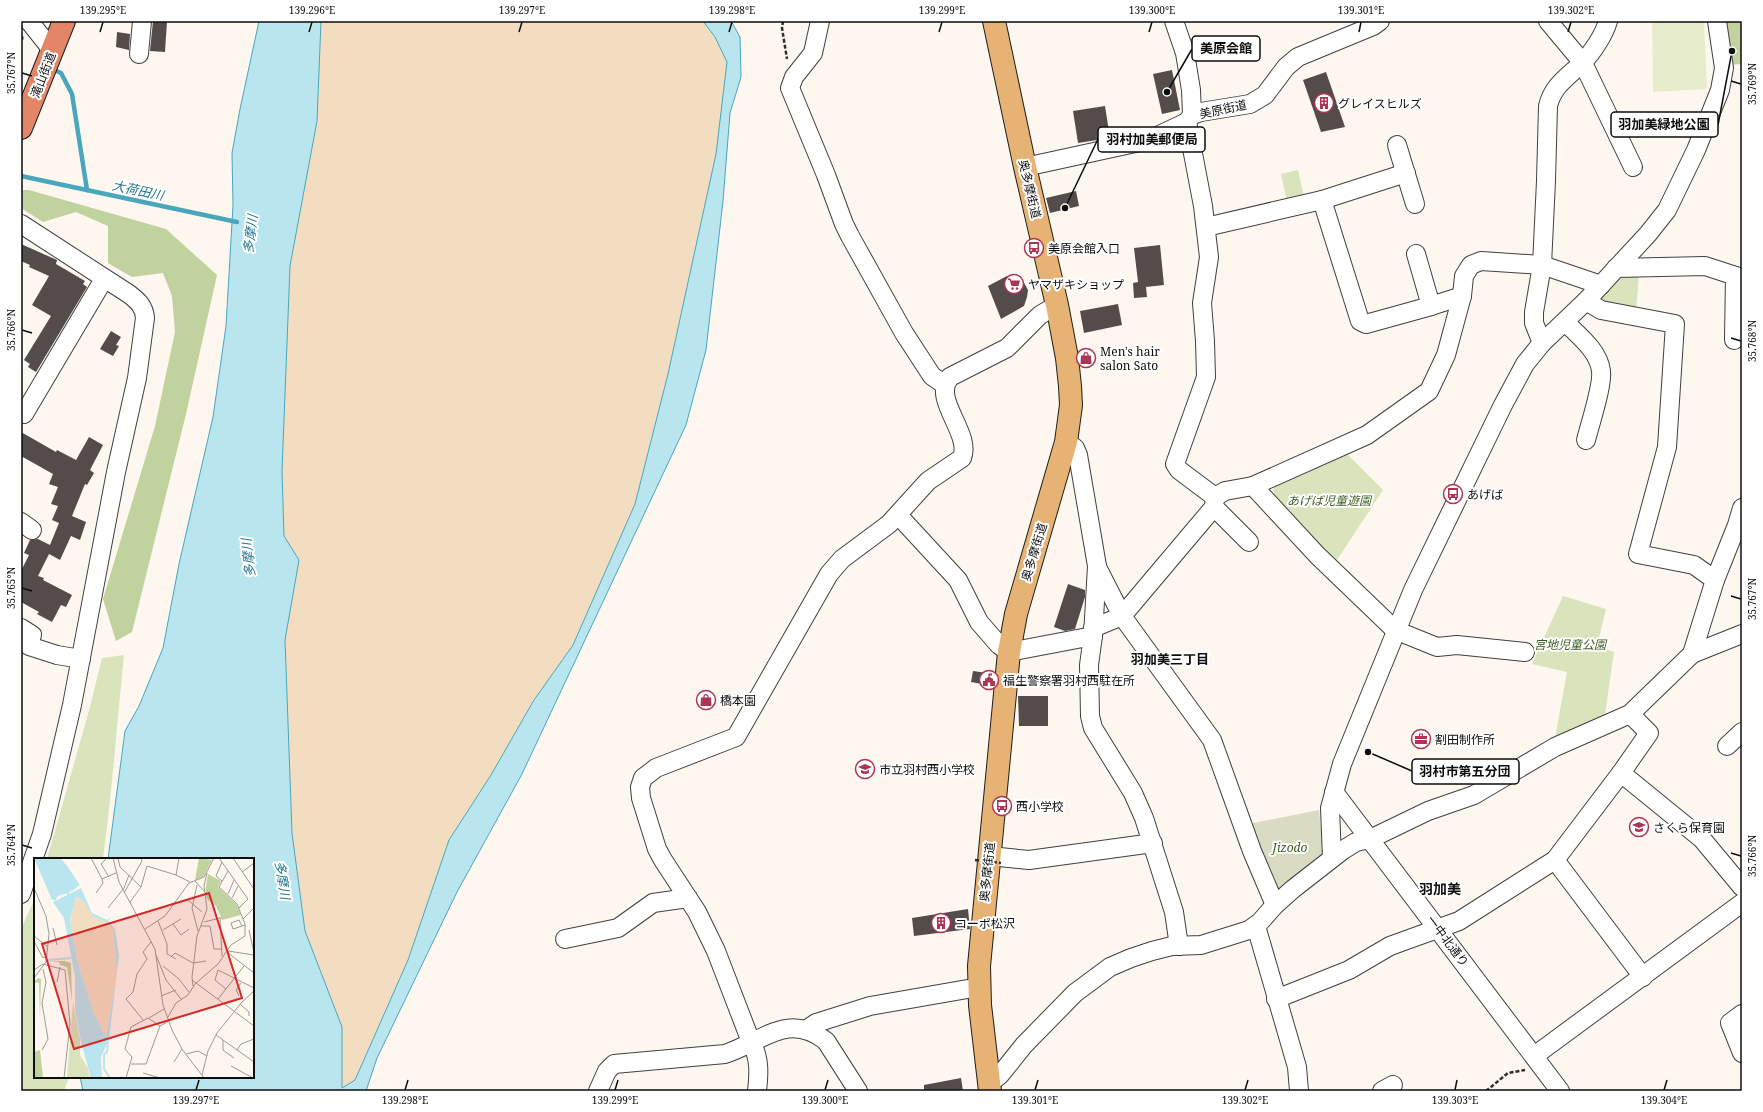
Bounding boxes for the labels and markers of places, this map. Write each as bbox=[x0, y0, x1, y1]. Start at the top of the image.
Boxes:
callout: 美原会館 bbox=[1192, 36, 1260, 61]
building icon: グレイスヒルズ bbox=[1313, 92, 1335, 114]
place label: グレイスヒルズ bbox=[1338, 95, 1422, 112]
callout: 羽加美緑地公園 bbox=[1611, 112, 1718, 137]
callout: 羽村加美郵便局 bbox=[1098, 127, 1205, 152]
bus stop icon: 美原会館入口 bbox=[1023, 237, 1045, 259]
place label: 美原会館入口 bbox=[1048, 240, 1120, 257]
supermarket icon: ヤマザキショップ bbox=[1003, 273, 1025, 295]
place label: ヤマザキショップ bbox=[1028, 276, 1124, 293]
place label: Men's hair salon Sato bbox=[1100, 343, 1160, 374]
shop icon: Men's hair salon Sato bbox=[1075, 347, 1097, 369]
bus stop icon: あげば bbox=[1442, 483, 1464, 505]
place label: あげば bbox=[1467, 486, 1503, 503]
public building icon: 福生警察署羽村西駐在所 bbox=[978, 669, 1000, 691]
place label: 福生警察署羽村西駐在所 bbox=[1003, 672, 1135, 689]
shop icon: 橋本園 bbox=[695, 689, 717, 711]
place label: 橋本園 bbox=[720, 692, 756, 709]
office icon: 割田制作所 bbox=[1410, 728, 1432, 750]
place label: 割田制作所 bbox=[1435, 731, 1495, 748]
school or university icon: 市立羽村西小学校 bbox=[854, 758, 876, 780]
callout: 羽村市第五分団 bbox=[1412, 759, 1519, 784]
place label: 市立羽村西小学校 bbox=[879, 761, 975, 778]
bus stop icon: 西小学校 bbox=[991, 795, 1013, 817]
place label: 西小学校 bbox=[1016, 798, 1064, 815]
school or university icon: さくら保育園 bbox=[1628, 816, 1650, 838]
place label: さくら保育園 bbox=[1653, 819, 1725, 836]
building icon: コーポ松沢 bbox=[930, 912, 952, 934]
place label: コーポ松沢 bbox=[955, 915, 1015, 932]

